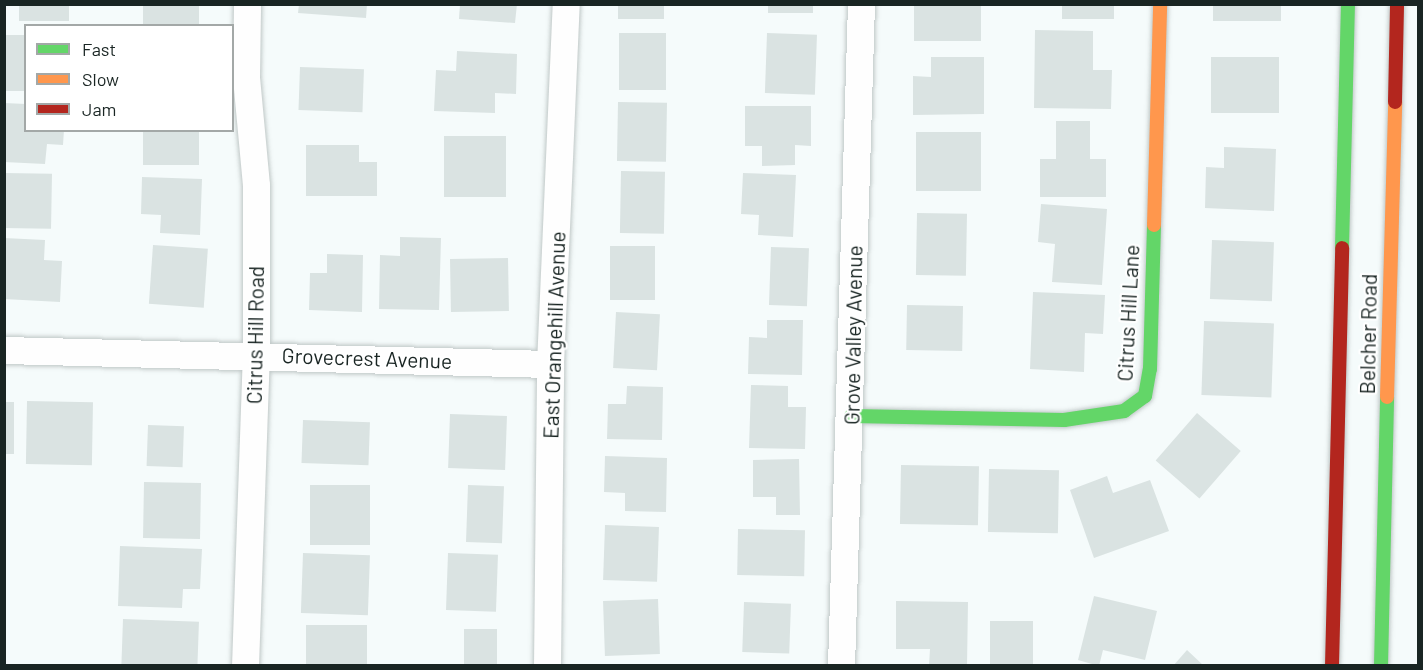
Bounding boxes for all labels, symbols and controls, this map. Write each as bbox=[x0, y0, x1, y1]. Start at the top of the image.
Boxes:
legend bbox=[24, 24, 234, 132]
text: Fast bbox=[82, 38, 116, 60]
text: Slow bbox=[82, 68, 119, 90]
text: Jam bbox=[82, 98, 116, 120]
street label: East Orangehill Avenue bbox=[538, 231, 570, 439]
street label: Citrus Hill Lane bbox=[1112, 244, 1144, 382]
street label: Grove Valley Avenue bbox=[839, 245, 867, 425]
street label: Citrus Hill Road bbox=[241, 266, 269, 404]
street label: Belcher Road bbox=[1354, 273, 1382, 395]
street label: Grovecrest Avenue bbox=[281, 342, 453, 374]

